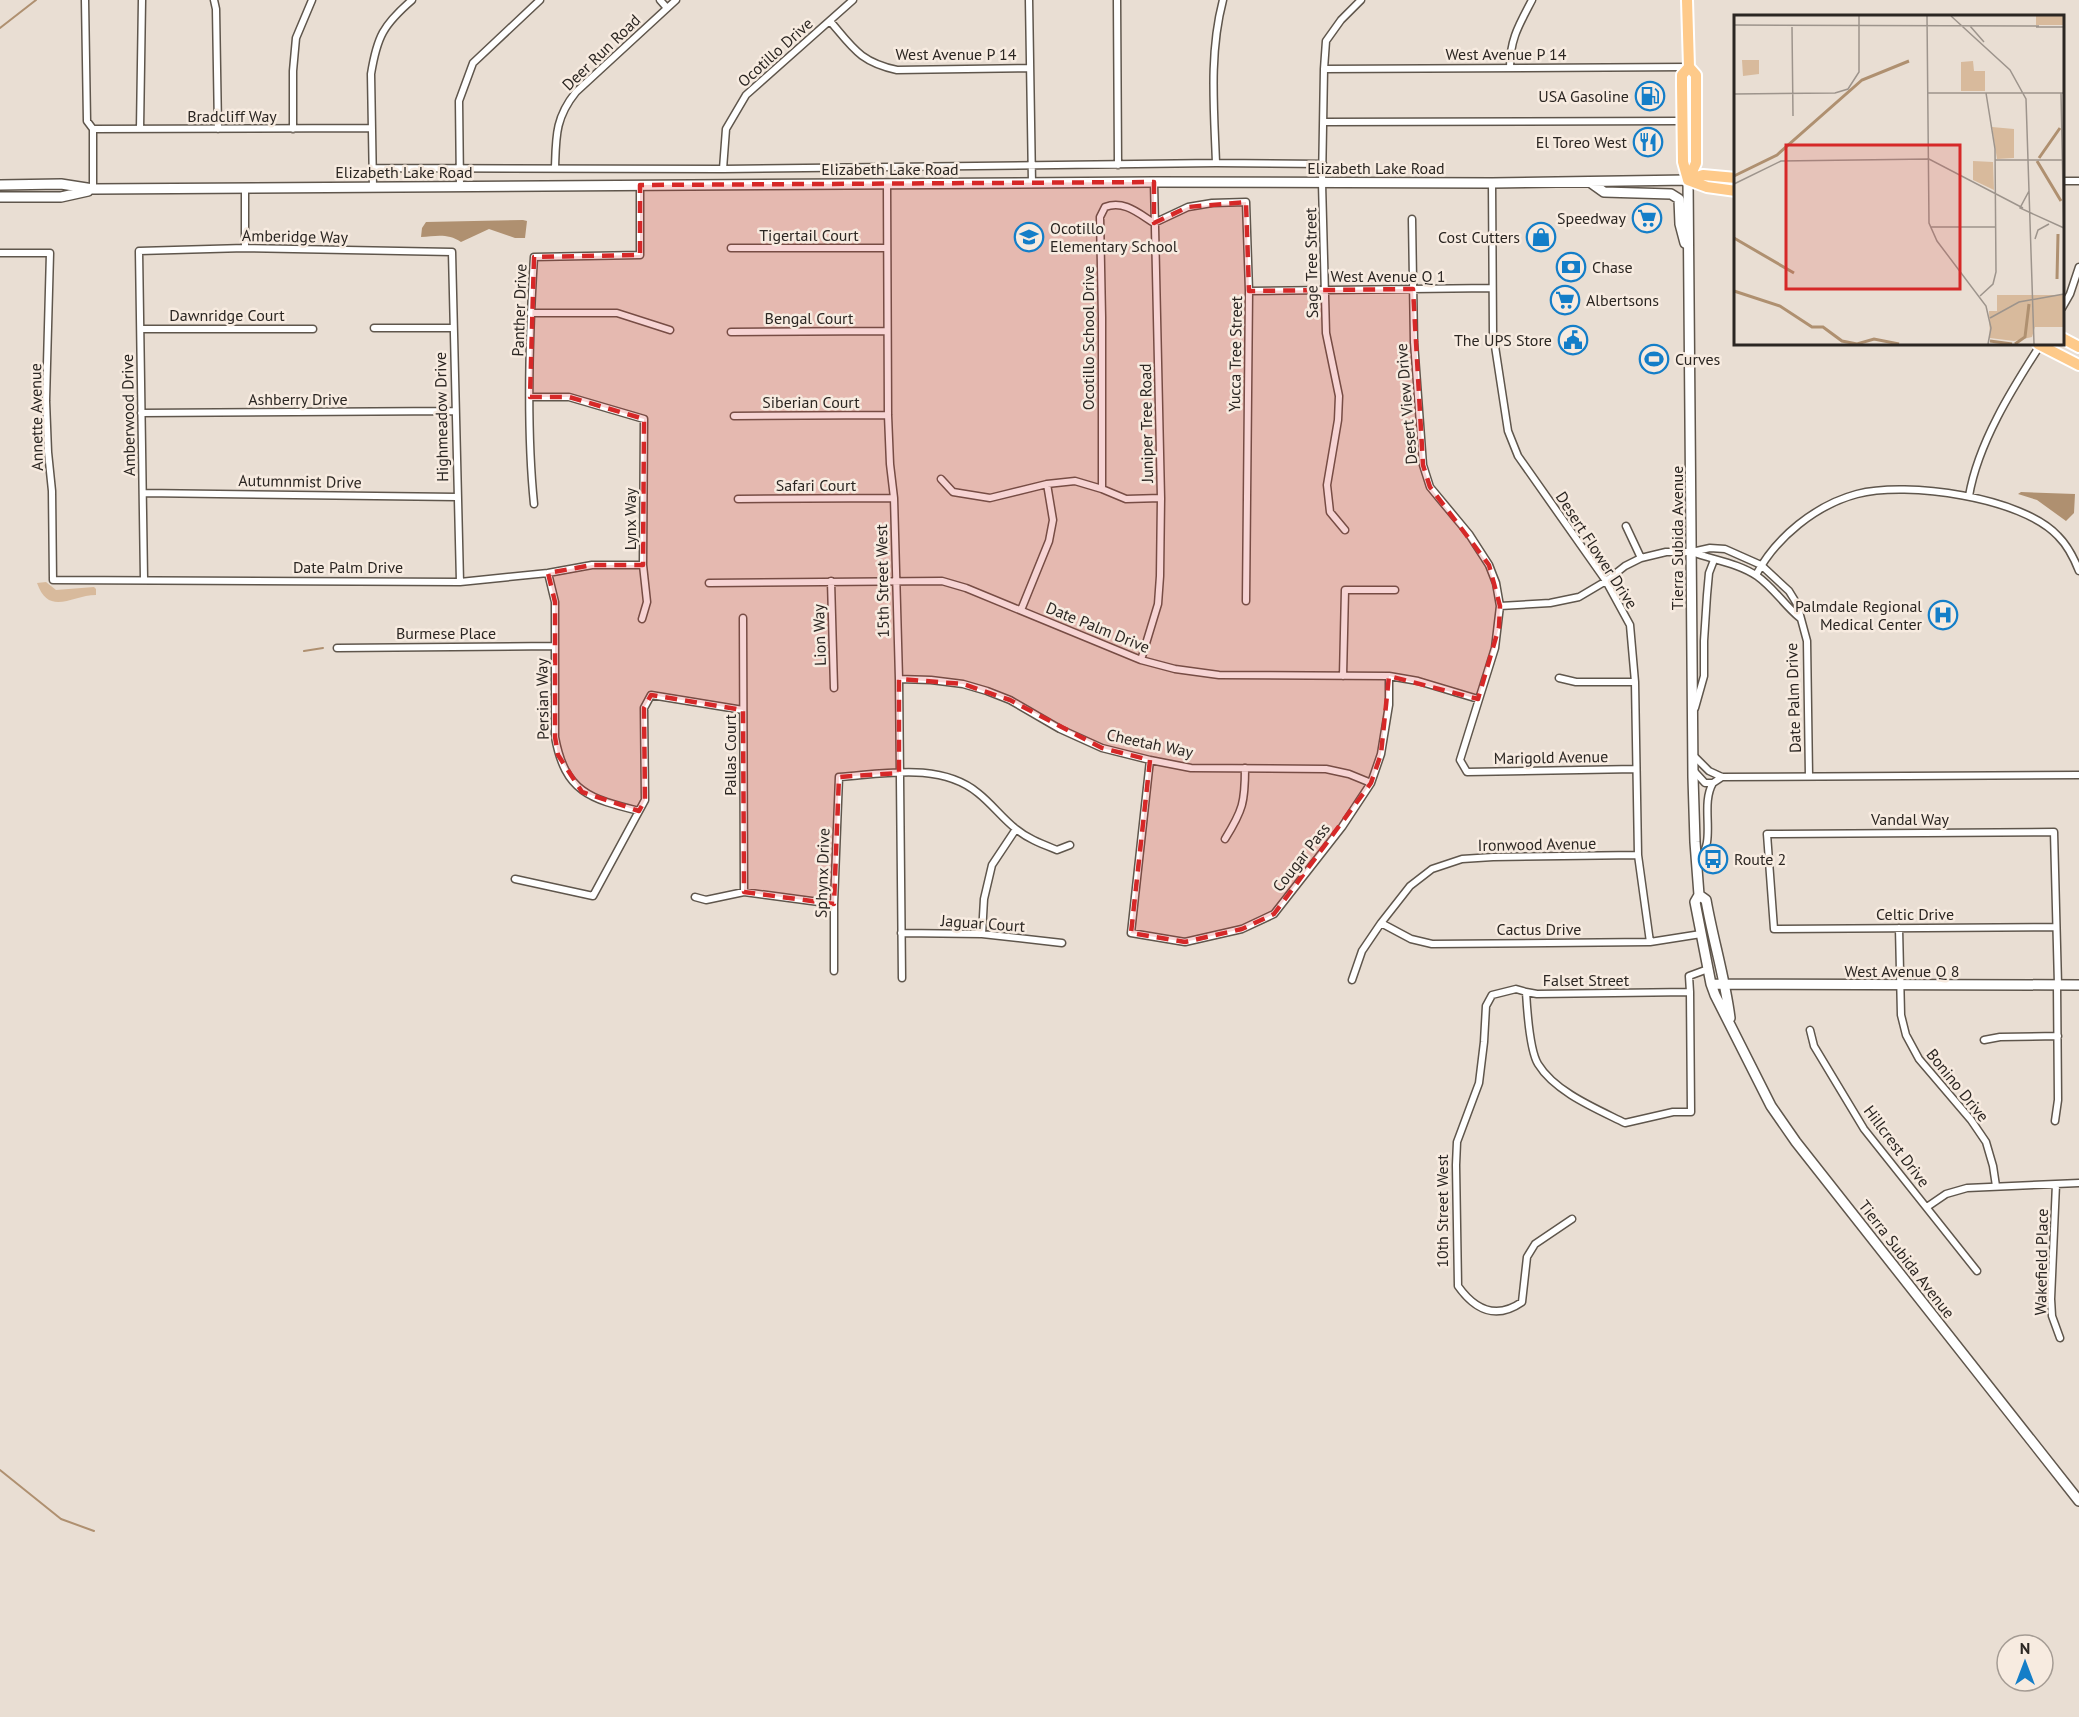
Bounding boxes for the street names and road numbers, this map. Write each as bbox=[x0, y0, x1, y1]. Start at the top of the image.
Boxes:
street label: Deer Run Road bbox=[558, 10, 644, 94]
street label: Ocotillo Drive bbox=[733, 13, 817, 91]
street label: West Avenue P 14 bbox=[896, 44, 1017, 64]
street label: West Avenue P 14 bbox=[1446, 44, 1567, 64]
street label: Bradcliff Way bbox=[187, 106, 277, 126]
street label: Elizabeth Lake Road bbox=[1307, 158, 1445, 178]
street label: Elizabeth Lake Road bbox=[821, 159, 959, 179]
street label: Elizabeth Lake Road bbox=[335, 162, 473, 182]
street label: Sage Tree Street bbox=[1300, 207, 1322, 319]
street label: Amberidge Way bbox=[242, 225, 349, 247]
street label: Tigertail Court bbox=[759, 225, 859, 245]
street label: Panther Drive bbox=[507, 263, 531, 357]
street label: Ocotillo School Drive bbox=[1078, 266, 1098, 410]
street label: West Avenue Q 1 bbox=[1331, 266, 1445, 286]
street label: Yucca Tree Street bbox=[1224, 295, 1246, 412]
street label: Dawnridge Court bbox=[169, 305, 285, 325]
street label: Bengal Court bbox=[765, 308, 854, 328]
street label: Desert View Drive bbox=[1391, 343, 1421, 465]
street label: Highmeadow Drive bbox=[430, 352, 452, 482]
street label: Amberwood Drive bbox=[117, 354, 139, 476]
street label: Annette Avenue bbox=[25, 363, 47, 471]
street label: Juniper Tree Road bbox=[1135, 363, 1157, 484]
street label: Ashberry Drive bbox=[248, 389, 348, 409]
street label: Siberian Court bbox=[762, 392, 860, 412]
street label: Tierra Subida Avenue bbox=[1667, 466, 1687, 610]
street label: Autumnmist Drive bbox=[238, 470, 362, 492]
street label: Safari Court bbox=[776, 475, 857, 495]
street label: Lynx Way bbox=[620, 487, 640, 550]
street label: Desert Flower Drive bbox=[1552, 488, 1642, 612]
street label: 15th Street West bbox=[871, 523, 893, 638]
street label: Date Palm Drive bbox=[293, 557, 403, 577]
street label: Date Palm Drive bbox=[1043, 597, 1153, 657]
street label: Lion Way bbox=[808, 603, 830, 666]
street label: Burmese Place bbox=[396, 623, 496, 643]
street label: Date Palm Drive bbox=[1781, 643, 1805, 753]
street label: Persian Way bbox=[531, 657, 553, 740]
street label: Pallas Court bbox=[720, 714, 740, 796]
street label: Cheetah Way bbox=[1105, 724, 1196, 762]
street label: Marigold Avenue bbox=[1494, 746, 1608, 768]
street label: Vandal Way bbox=[1870, 809, 1950, 829]
street label: Cougar Pass bbox=[1268, 818, 1334, 895]
street label: Sphynx Drive bbox=[810, 828, 834, 918]
street label: Ironwood Avenue bbox=[1478, 833, 1596, 855]
street label: Celtic Drive bbox=[1876, 904, 1954, 924]
street label: Jaguar Court bbox=[939, 910, 1026, 936]
street label: Cactus Drive bbox=[1497, 919, 1581, 939]
street label: West Avenue Q 8 bbox=[1845, 961, 1959, 981]
street label: Falset Street bbox=[1543, 970, 1630, 990]
street label: Bonino Drive bbox=[1922, 1044, 1994, 1126]
street label: Hillcrest Drive bbox=[1860, 1101, 1934, 1191]
street label: 10th Street West bbox=[1432, 1154, 1452, 1268]
street label: Tierra Subida Avenue bbox=[1855, 1196, 1959, 1322]
street label: Wakefield Place bbox=[2030, 1208, 2052, 1316]

